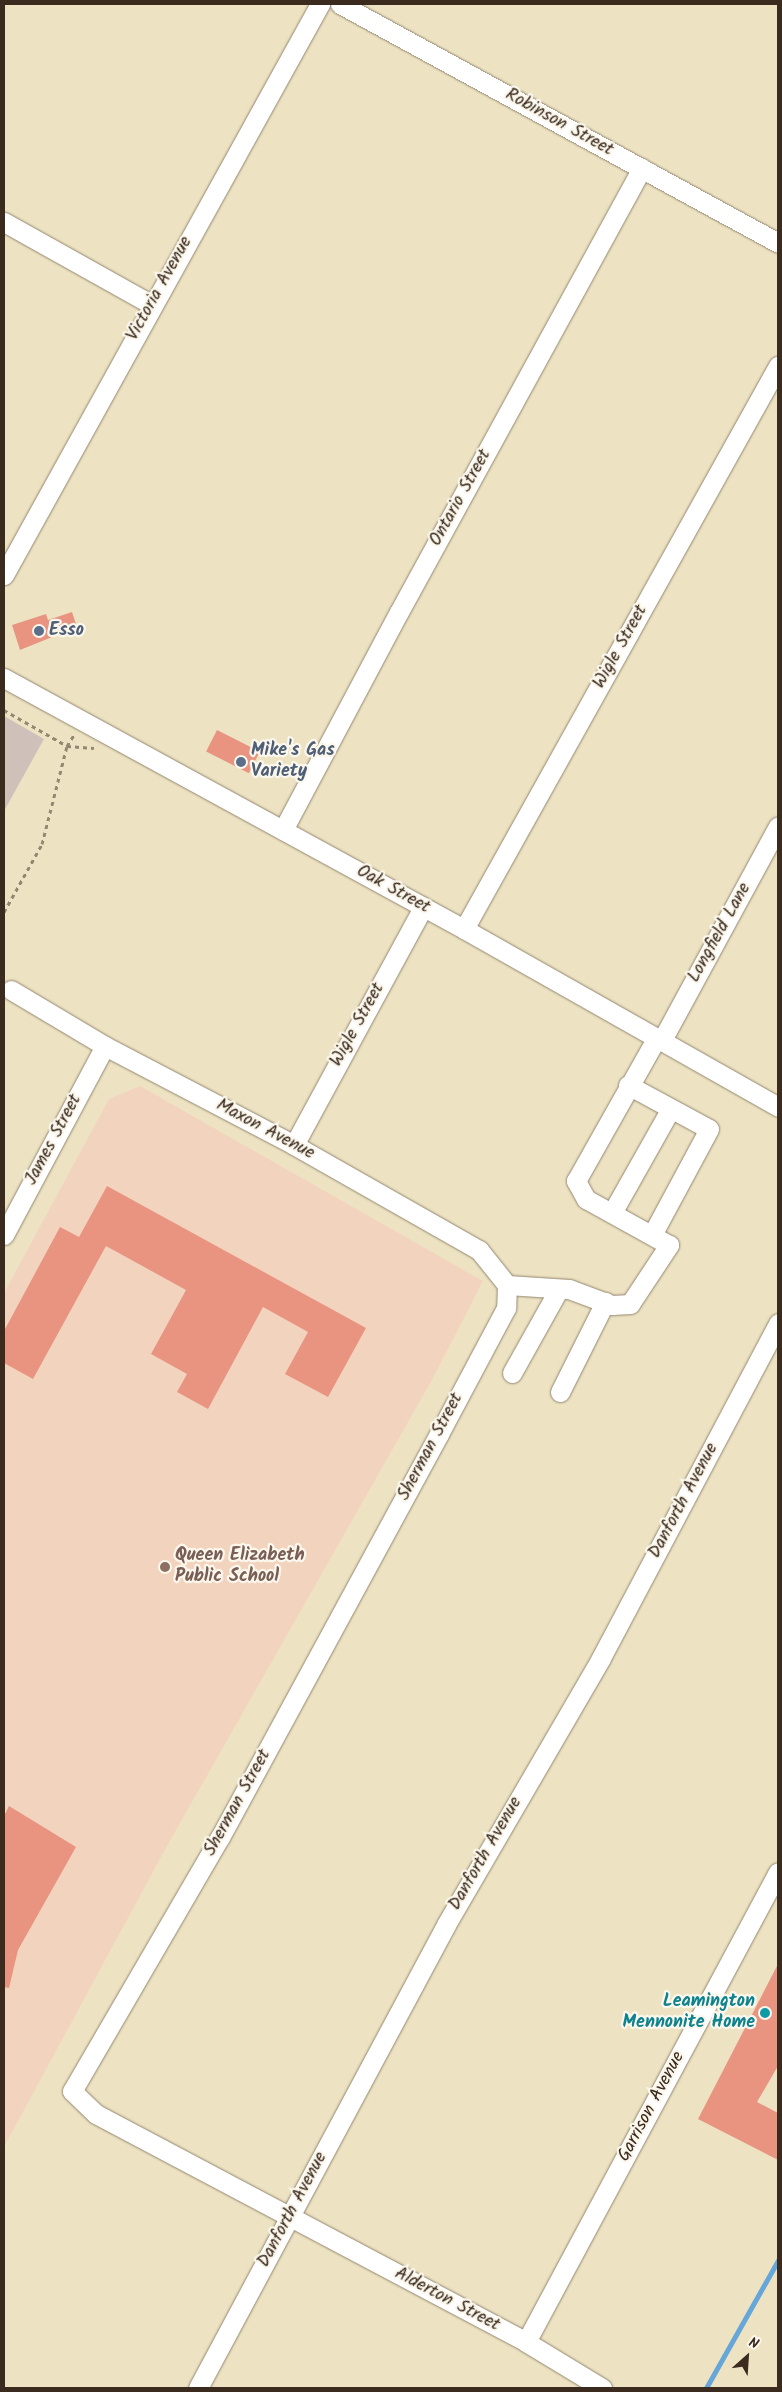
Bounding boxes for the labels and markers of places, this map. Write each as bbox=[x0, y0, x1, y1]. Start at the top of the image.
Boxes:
place label: Esso bbox=[49, 620, 84, 642]
marker: Esso bbox=[33, 625, 45, 637]
place label: Mike's Gas Variety bbox=[251, 741, 335, 784]
marker: Mike's Gas Variety bbox=[235, 756, 247, 768]
place label: Queen Elizabeth Public School bbox=[175, 1546, 305, 1588]
marker: Queen Elizabeth Public School bbox=[159, 1561, 171, 1573]
place label: Leamington Mennonite Home bbox=[623, 1992, 755, 2035]
marker: Leamington Mennonite Home bbox=[759, 2007, 771, 2019]

